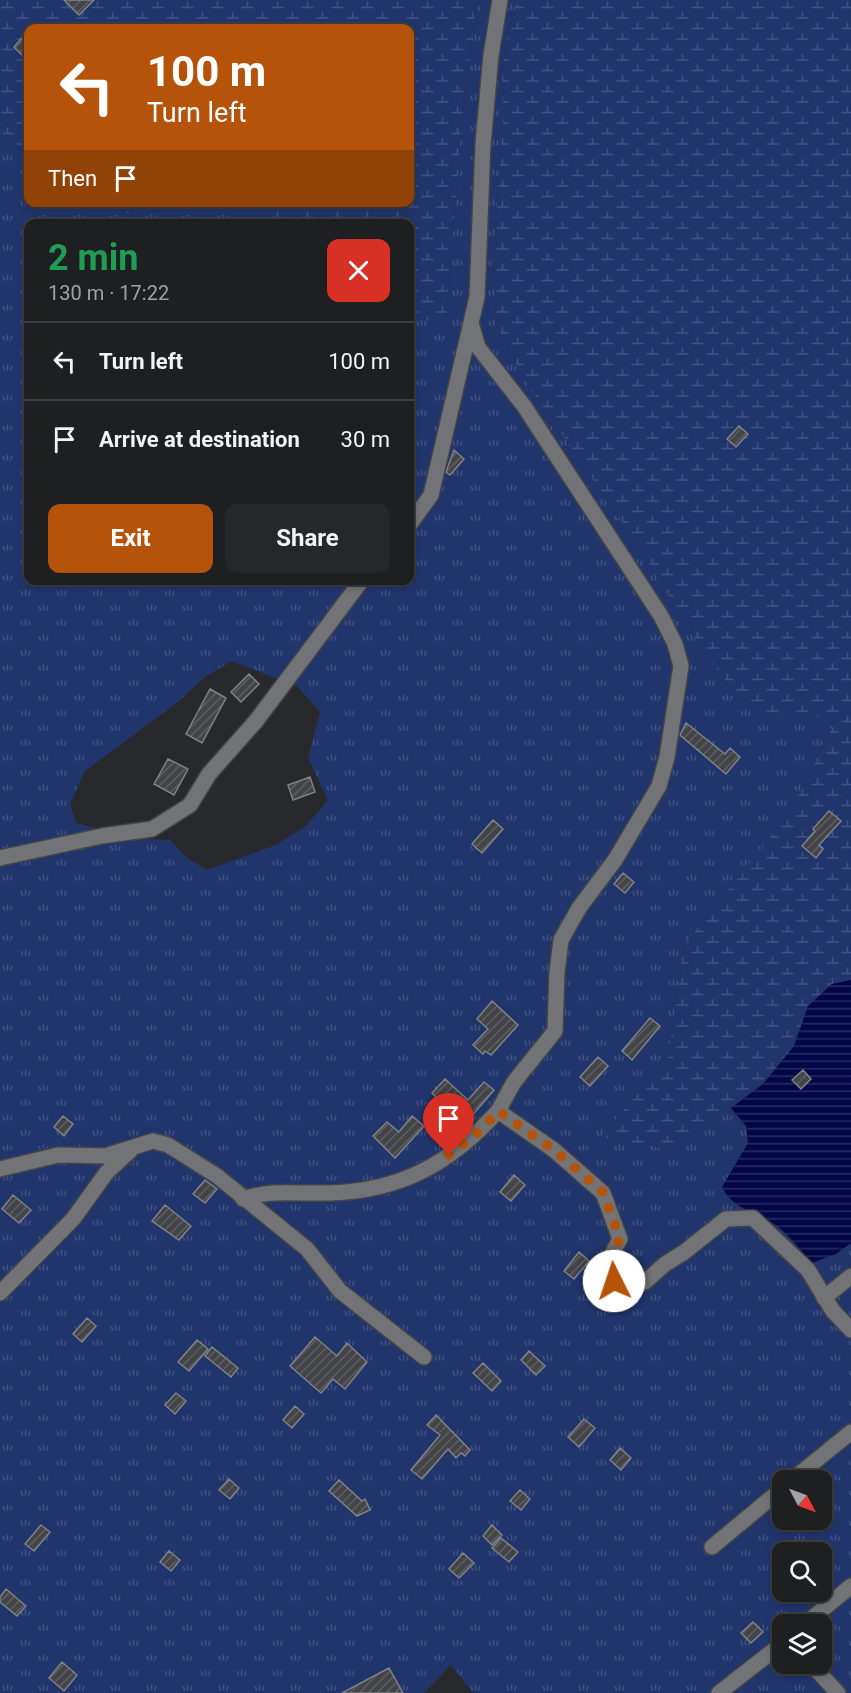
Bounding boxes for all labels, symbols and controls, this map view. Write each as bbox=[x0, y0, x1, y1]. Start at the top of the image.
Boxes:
text: 100 m bbox=[147, 47, 266, 96]
icon: left bbox=[48, 48, 126, 126]
text: Turn left bbox=[147, 97, 247, 129]
icon: arrive bbox=[109, 162, 142, 195]
text: Then bbox=[48, 166, 97, 191]
text: 2 min bbox=[48, 237, 139, 279]
button: close bbox=[327, 239, 390, 302]
text: 130 m · 17:22 bbox=[48, 281, 169, 305]
icon: left bbox=[48, 345, 81, 378]
text: Turn left bbox=[99, 349, 183, 374]
text: 100 m bbox=[328, 349, 390, 374]
icon: arrive bbox=[48, 423, 81, 456]
text: Arrive at destination bbox=[99, 427, 300, 452]
text: 30 m bbox=[341, 427, 390, 452]
button: Exit bbox=[48, 504, 213, 573]
button: Share bbox=[225, 504, 390, 573]
pin bbox=[423, 1093, 474, 1155]
icon: arrive bbox=[432, 1102, 465, 1135]
position arrow bbox=[582, 1249, 646, 1313]
north arrow bbox=[772, 1470, 832, 1530]
map controls bbox=[772, 1470, 832, 1674]
button: search bbox=[772, 1542, 832, 1602]
button: layers bbox=[772, 1614, 832, 1674]

